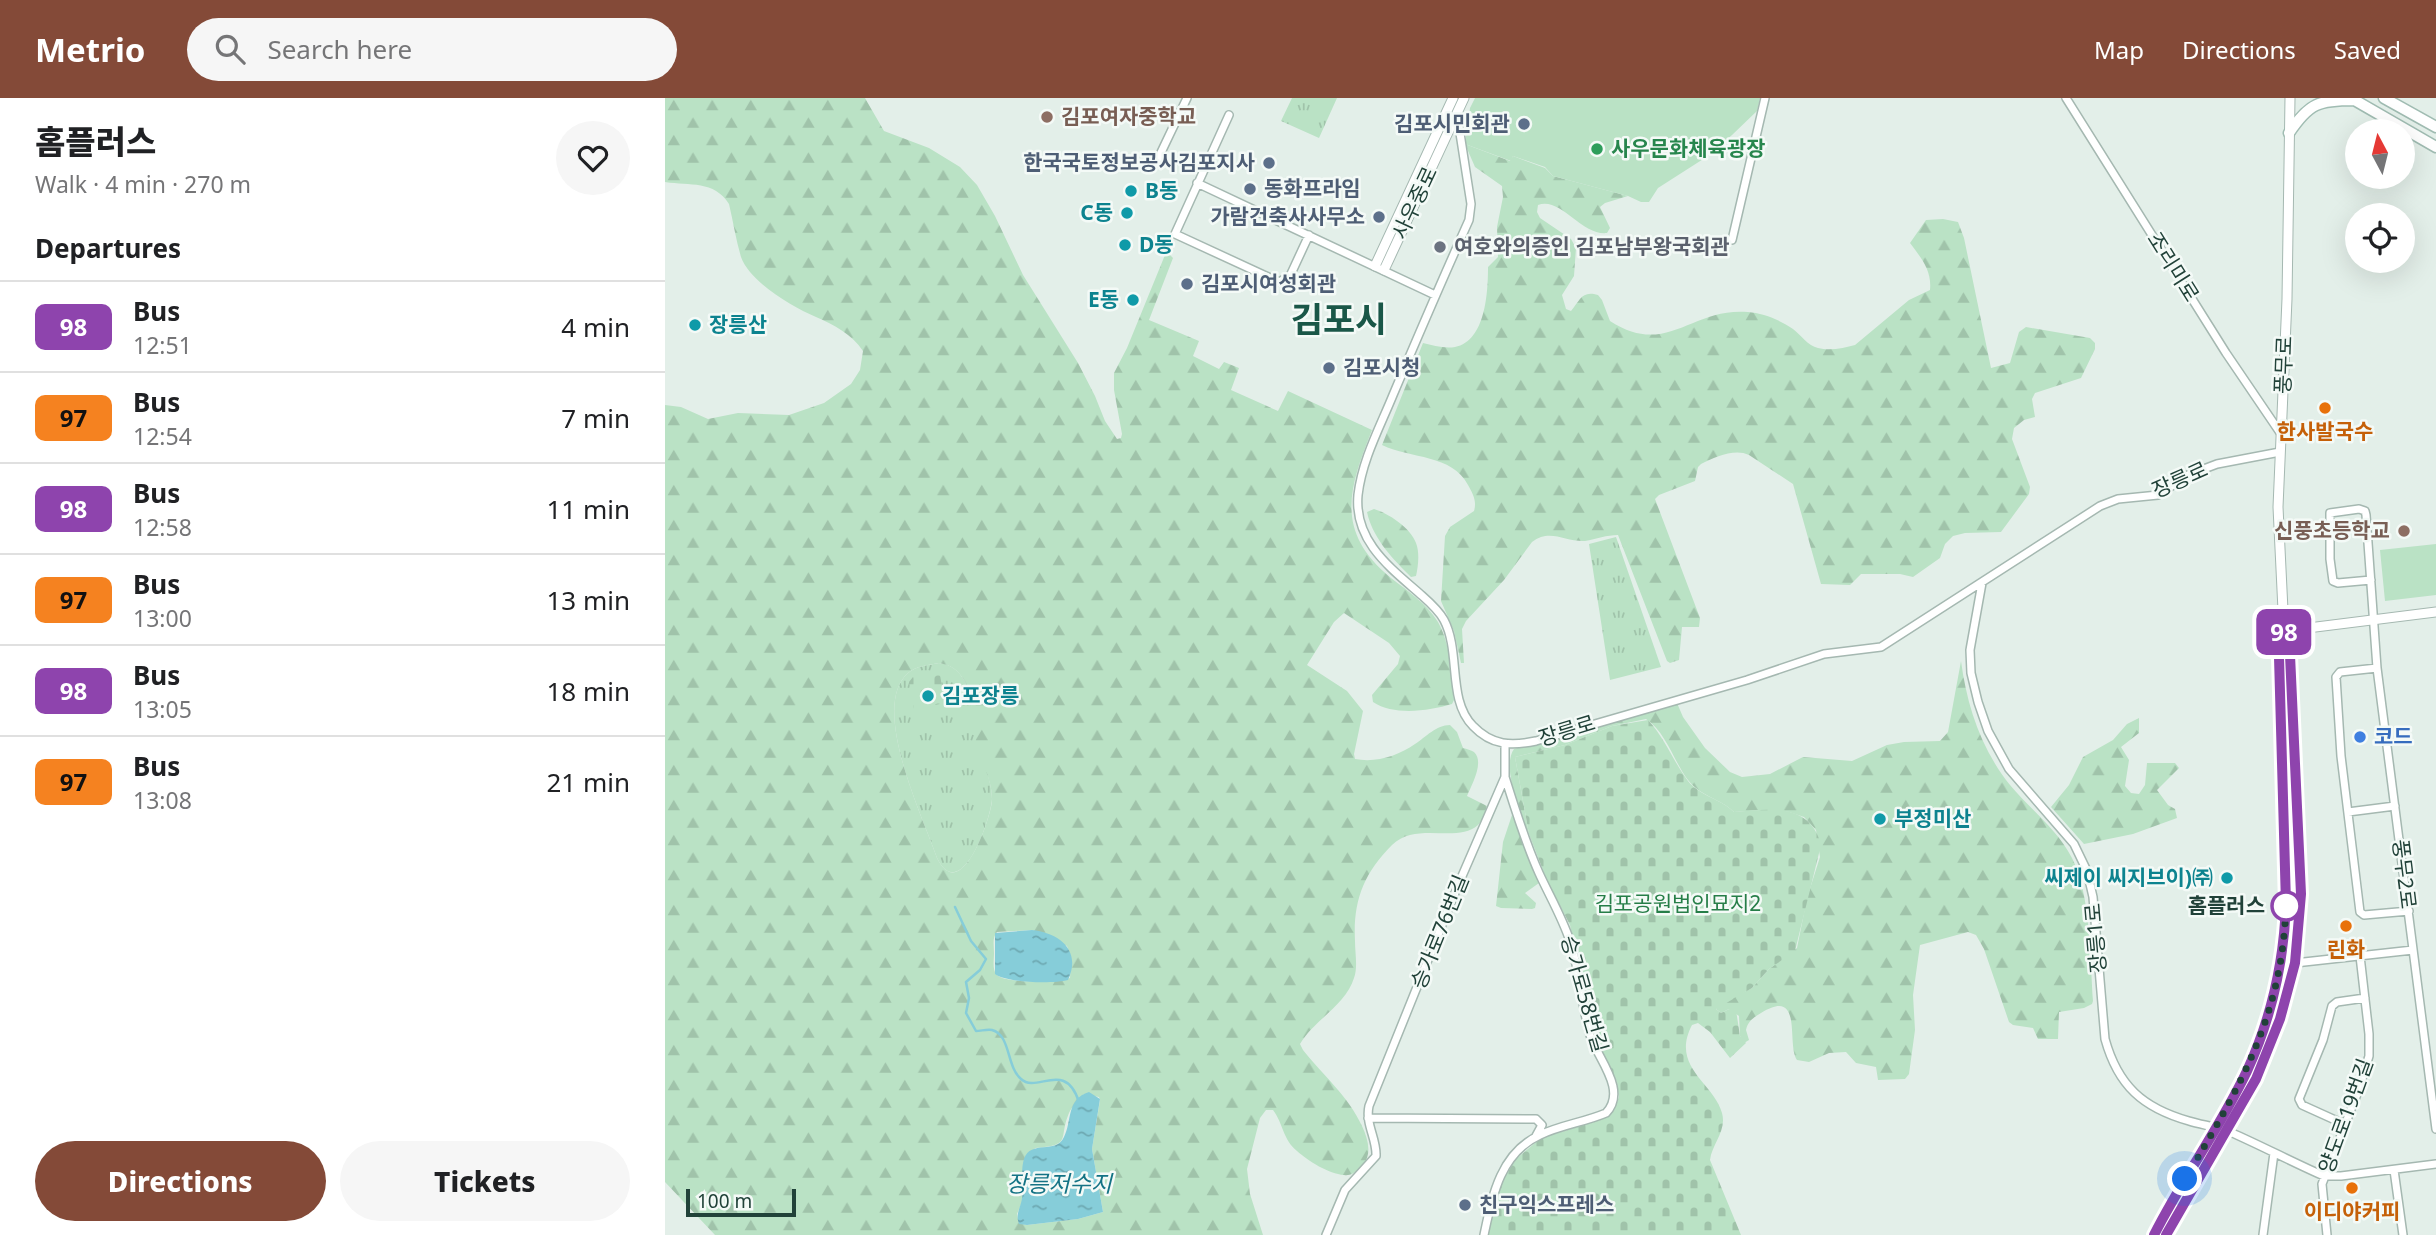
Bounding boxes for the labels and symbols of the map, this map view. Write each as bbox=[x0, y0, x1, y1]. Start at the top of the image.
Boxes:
place label: 김포여자중학교 bbox=[1061, 102, 1196, 130]
marker: 김포여자중학교 bbox=[1039, 109, 1055, 125]
place label: 김포시민회관 bbox=[1394, 109, 1510, 137]
marker: 김포시민회관 bbox=[1516, 116, 1532, 132]
north arrow bbox=[2345, 119, 2415, 189]
place label: 사우문화체육광장 bbox=[1611, 134, 1766, 162]
marker: 사우문화체육광장 bbox=[1589, 141, 1605, 157]
place label: 한국국토정보공사김포지사 bbox=[1023, 148, 1255, 176]
marker: 한국국토정보공사김포지사 bbox=[1261, 155, 1277, 171]
street label: 사우중로 bbox=[1385, 162, 1443, 244]
place label: 동화프라임 bbox=[1264, 174, 1361, 202]
place label: B동 bbox=[1145, 176, 1178, 204]
marker: 동화프라임 bbox=[1242, 181, 1258, 197]
marker: B동 bbox=[1123, 183, 1139, 199]
place label: C동 bbox=[1080, 198, 1113, 226]
place label: 가람건축사사무소 bbox=[1210, 202, 1365, 230]
marker: C동 bbox=[1119, 205, 1135, 221]
marker: 가람건축사사무소 bbox=[1371, 209, 1387, 225]
street label: 조리미로 bbox=[2141, 226, 2206, 307]
place label: D동 bbox=[1139, 230, 1174, 258]
place label: 여호와의증인 김포남부왕국회관 bbox=[1454, 232, 1730, 260]
marker: D동 bbox=[1117, 237, 1133, 253]
marker: 여호와의증인 김포남부왕국회관 bbox=[1432, 239, 1448, 255]
place label: 김포시여성회관 bbox=[1201, 269, 1336, 297]
marker: 김포시여성회관 bbox=[1179, 276, 1195, 292]
place label: E동 bbox=[1088, 285, 1119, 313]
marker: E동 bbox=[1125, 292, 1141, 308]
district label: 김포시 bbox=[1291, 295, 1387, 342]
place label: 장릉산 bbox=[709, 310, 767, 338]
marker: 장릉산 bbox=[687, 317, 703, 333]
street label: 풍무로 bbox=[2268, 336, 2298, 394]
place label: 김포시청 bbox=[1343, 353, 1420, 381]
marker: 김포시청 bbox=[1321, 360, 1337, 376]
marker: 한사발국수 bbox=[2317, 400, 2333, 416]
place label: 한사발국수 bbox=[2277, 417, 2373, 445]
street label: 장릉로 bbox=[2147, 455, 2212, 504]
place label: 신풍초등학교 bbox=[2274, 516, 2390, 544]
marker: 신풍초등학교 bbox=[2396, 523, 2412, 539]
line badge: 98 bbox=[2253, 609, 2315, 655]
place label: 김포장릉 bbox=[942, 681, 1019, 709]
marker: 김포장릉 bbox=[920, 688, 936, 704]
street label: 장릉로 bbox=[1535, 708, 1599, 752]
place label: 코드 bbox=[2374, 722, 2413, 750]
marker: 코드 bbox=[2352, 729, 2368, 745]
place label: 부정미산 bbox=[1894, 804, 1971, 832]
marker: 부정미산 bbox=[1872, 811, 1888, 827]
street label: 풍무2로 bbox=[2387, 837, 2423, 910]
place label: 씨제이 씨지브이)㈜ bbox=[2044, 863, 2213, 891]
street label: 승가로76번길 bbox=[1403, 870, 1475, 993]
marker: 씨제이 씨지브이)㈜ bbox=[2219, 870, 2235, 886]
park label: 김포공원법인묘지2 bbox=[1595, 889, 1761, 917]
place label: 홈플러스 bbox=[2188, 891, 2265, 919]
marker: 홈플러스 bbox=[2271, 891, 2301, 921]
street label: 장릉1로 bbox=[2078, 902, 2112, 974]
marker: 린화 bbox=[2338, 918, 2354, 934]
street label: 승가로58번길 bbox=[1555, 932, 1615, 1056]
place label: 린화 bbox=[2327, 935, 2365, 963]
street label: 양도로19번길 bbox=[2311, 1054, 2379, 1177]
your location bbox=[2167, 1161, 2202, 1196]
water label: 장릉저수지 bbox=[1006, 1167, 1114, 1199]
marker: 이디야커피 bbox=[2344, 1180, 2360, 1196]
scale bar bbox=[686, 1186, 796, 1218]
place label: 친구익스프레스 bbox=[1479, 1190, 1614, 1218]
marker: 친구익스프레스 bbox=[1457, 1197, 1473, 1213]
place label: 이디야커피 bbox=[2304, 1197, 2400, 1225]

